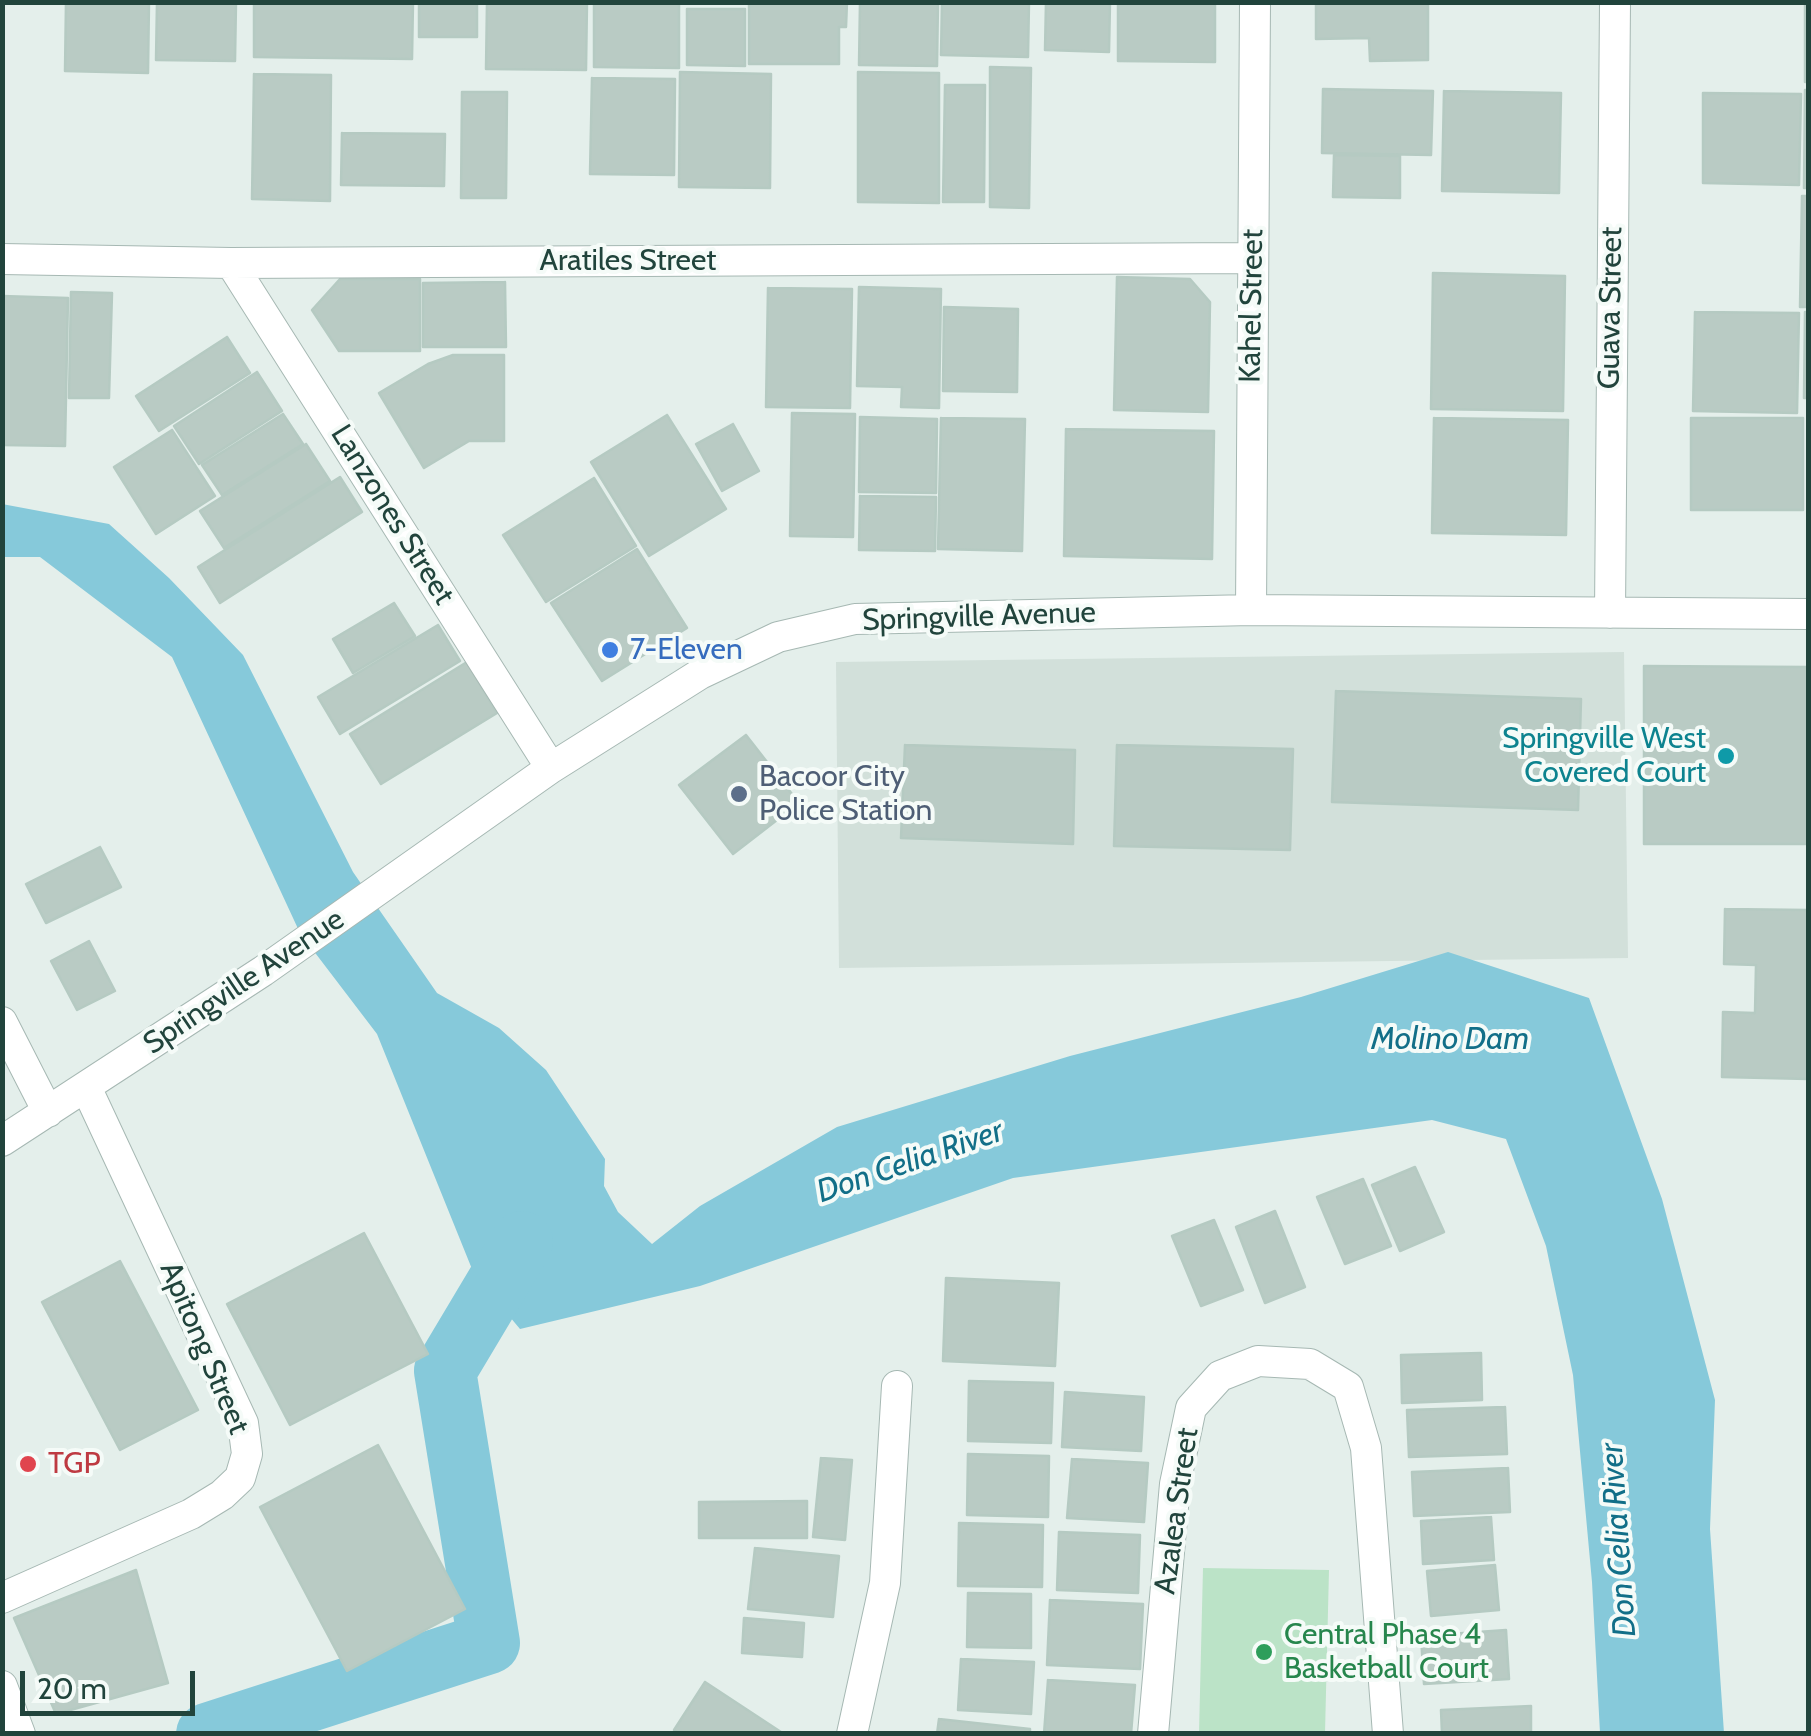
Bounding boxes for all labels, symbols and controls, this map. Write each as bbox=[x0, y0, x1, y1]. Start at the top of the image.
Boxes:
street label: Guava Street bbox=[1592, 227, 1630, 389]
street label: Kahel Street bbox=[1233, 229, 1271, 383]
street label: Aratiles Street bbox=[540, 243, 716, 279]
street label: Lanzones Street bbox=[322, 419, 462, 611]
street label: Springville Avenue bbox=[861, 595, 1097, 639]
place label: 7-Eleven bbox=[630, 632, 743, 668]
marker: 7-Eleven bbox=[599, 639, 621, 661]
place label: Springville West Covered Court bbox=[1502, 721, 1706, 792]
marker: Springville West Covered Court bbox=[1715, 745, 1737, 767]
place label: Bacoor City Police Station bbox=[759, 759, 932, 830]
marker: Bacoor City Police Station bbox=[728, 783, 750, 805]
street label: Springville Avenue bbox=[137, 902, 351, 1062]
water label: Molino Dam bbox=[1371, 1021, 1529, 1059]
water label: Don Celia River bbox=[812, 1112, 1008, 1212]
street label: Apitong Street bbox=[152, 1256, 256, 1440]
street label: Azalea Street bbox=[1148, 1426, 1206, 1596]
water label: Don Celia River bbox=[1593, 1442, 1645, 1638]
place label: TGP bbox=[48, 1446, 101, 1482]
marker: TGP bbox=[17, 1453, 39, 1475]
place label: Central Phase 4 Basketball Court bbox=[1284, 1617, 1489, 1688]
marker: Central Phase 4 Basketball Court bbox=[1253, 1641, 1275, 1663]
scale bar bbox=[25, 1651, 200, 1713]
text: 20 m bbox=[37, 1670, 107, 1707]

